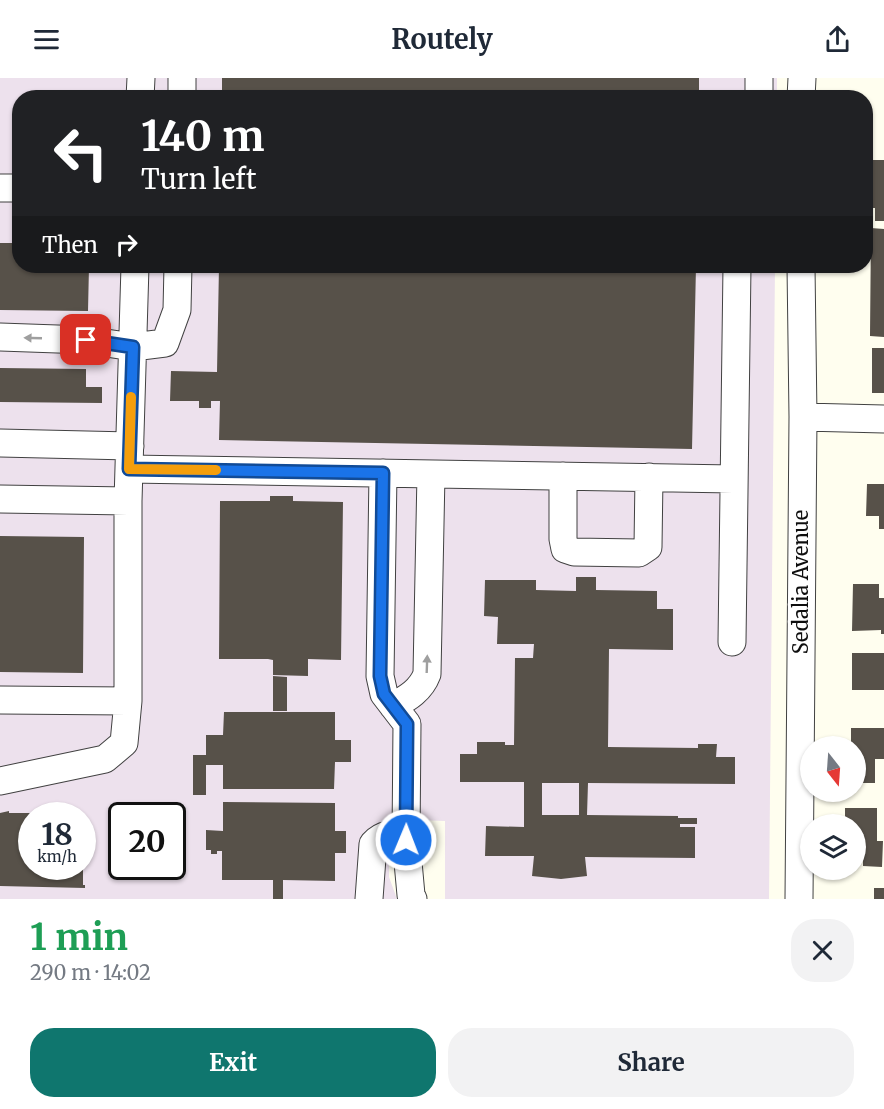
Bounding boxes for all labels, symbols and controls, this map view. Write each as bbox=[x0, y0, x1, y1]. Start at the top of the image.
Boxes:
text: Routely bbox=[391, 22, 493, 56]
icon: menu bbox=[30, 23, 63, 56]
icon: share bbox=[821, 23, 854, 56]
text: 140 m bbox=[141, 110, 264, 162]
icon: left bbox=[42, 114, 120, 192]
text: Turn left bbox=[141, 162, 256, 196]
icon: right bbox=[110, 228, 143, 261]
text: Then bbox=[42, 231, 98, 259]
pin bbox=[60, 314, 111, 365]
icon: arrive bbox=[69, 323, 102, 356]
one-way arrow bbox=[23, 334, 42, 343]
street label: Sedalia Avenue bbox=[788, 510, 813, 654]
one-way arrow bbox=[422, 654, 432, 673]
north arrow bbox=[800, 736, 866, 802]
map controls bbox=[800, 736, 866, 880]
speed limit sign: 20 bbox=[108, 802, 186, 880]
position arrow bbox=[374, 808, 438, 872]
button: layers bbox=[800, 814, 866, 880]
text: 18 bbox=[41, 815, 73, 853]
text: km/h bbox=[37, 847, 77, 866]
text: 1 min bbox=[30, 915, 128, 960]
button: close bbox=[791, 919, 854, 982]
text: 290 m · 14:02 bbox=[30, 960, 151, 985]
button: Exit bbox=[30, 1028, 436, 1097]
button: Share bbox=[448, 1028, 854, 1097]

